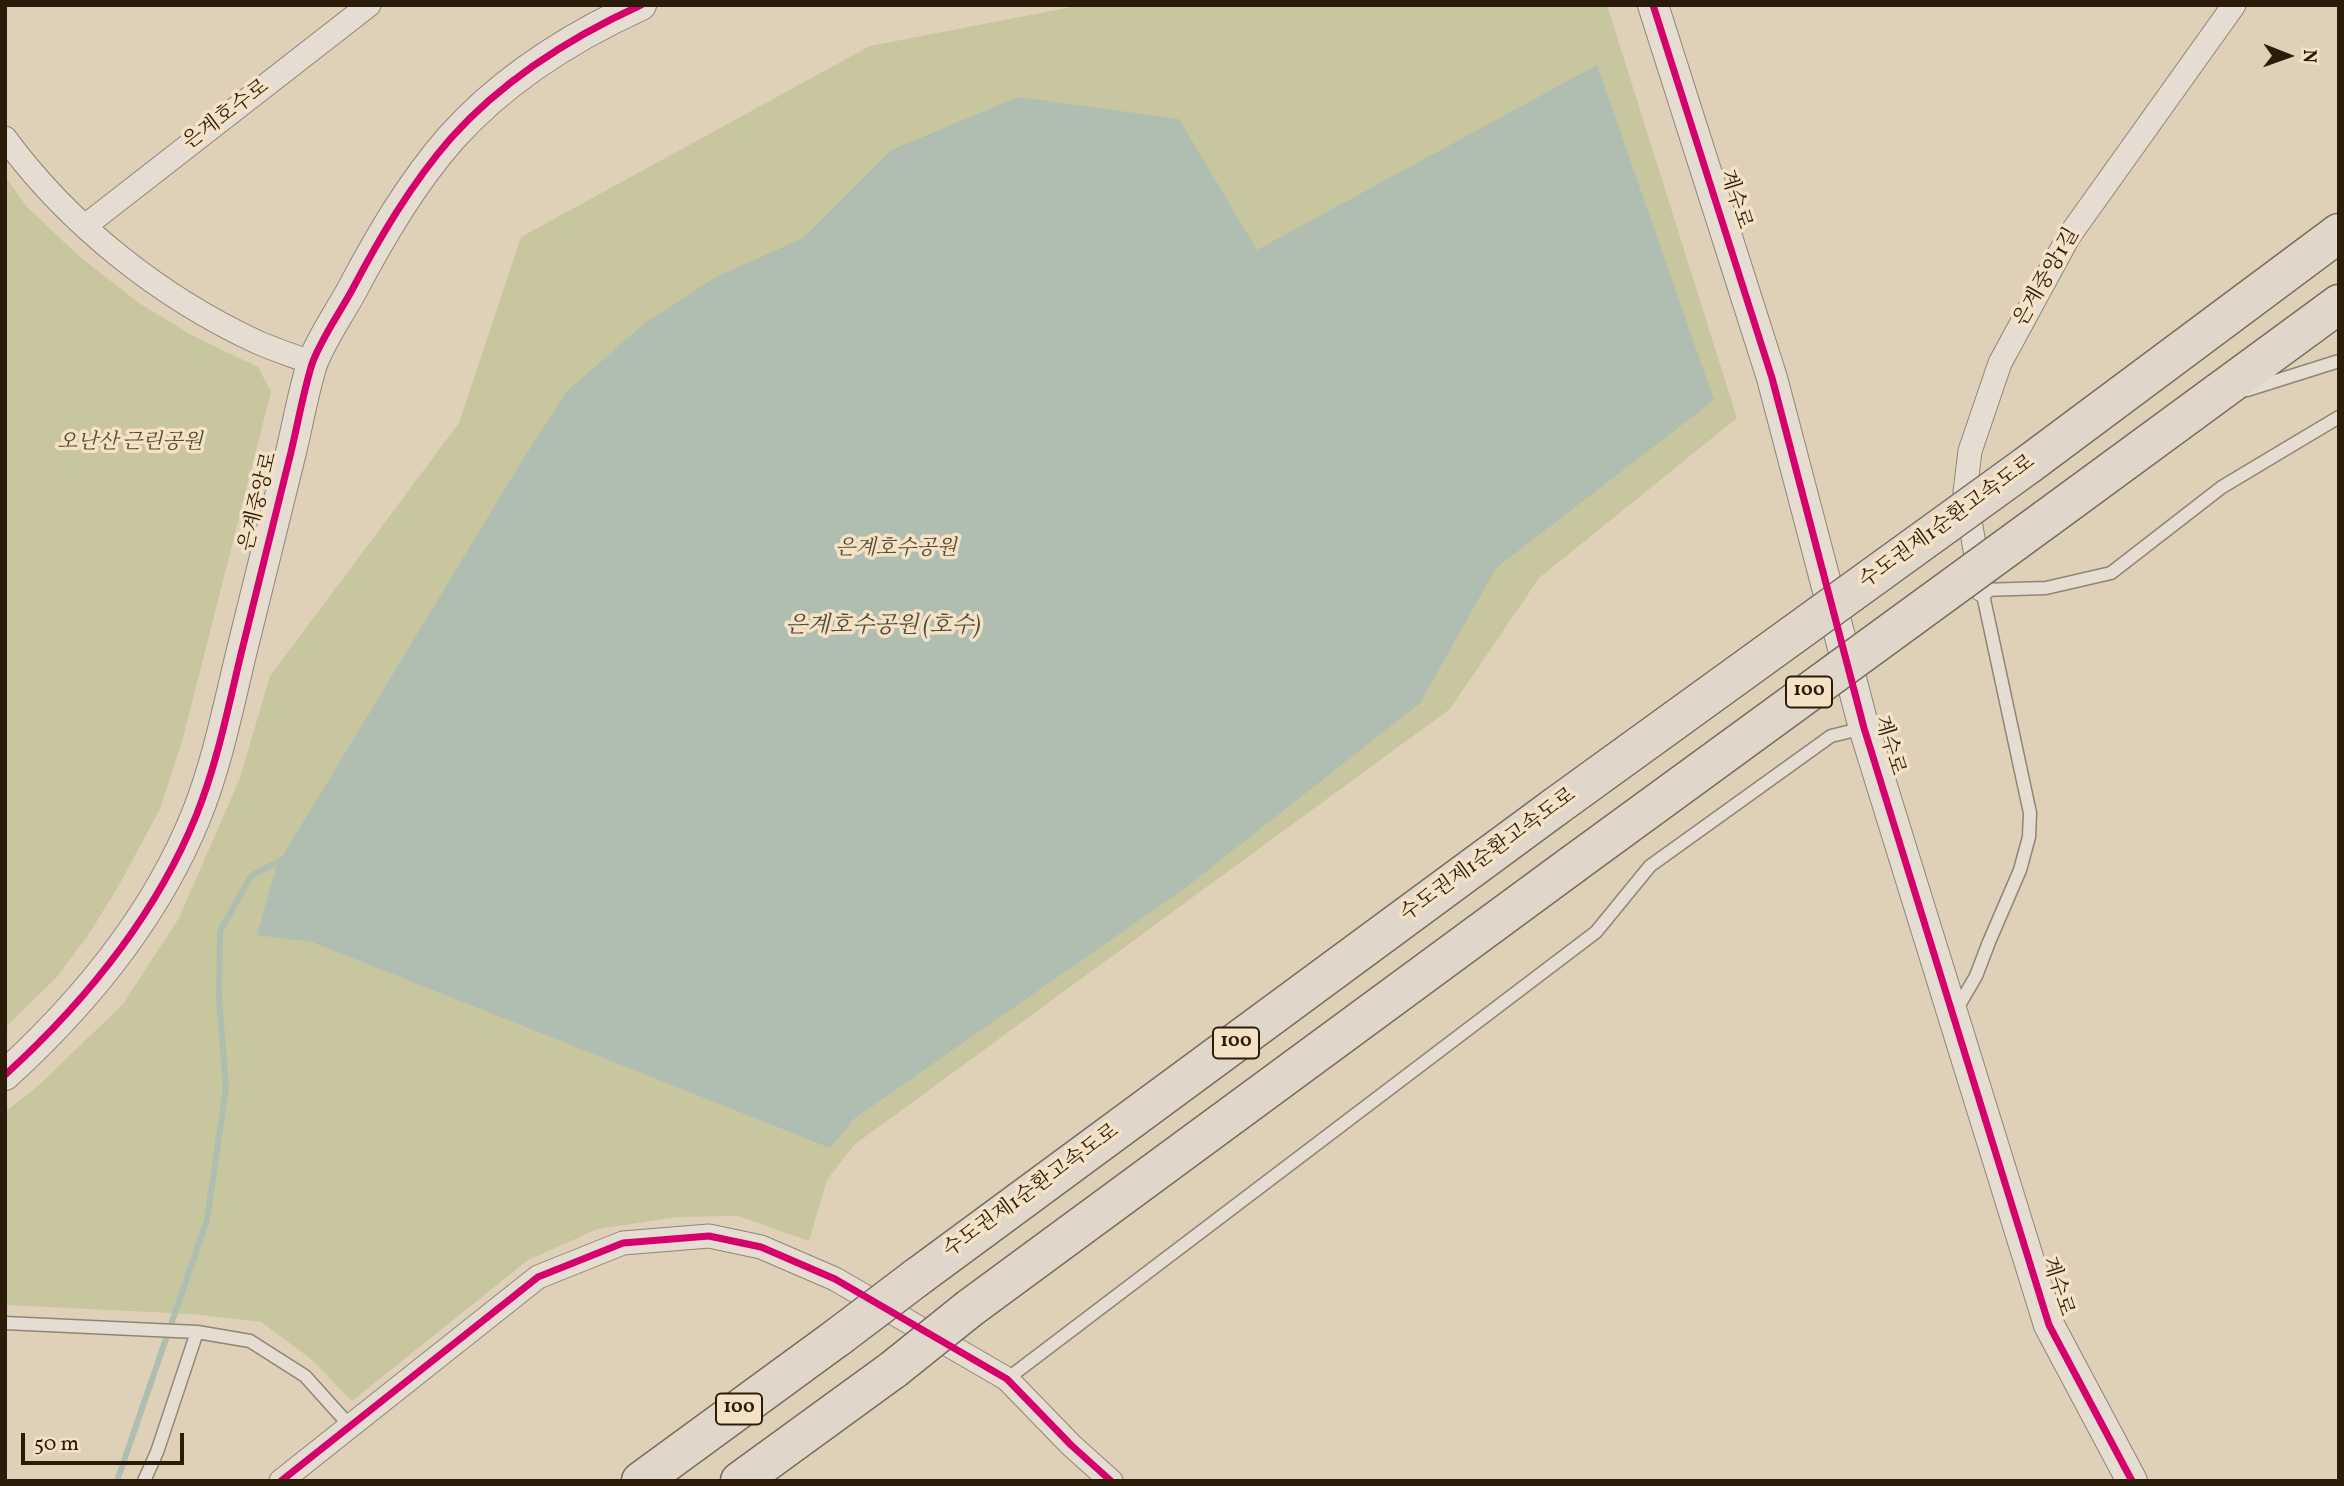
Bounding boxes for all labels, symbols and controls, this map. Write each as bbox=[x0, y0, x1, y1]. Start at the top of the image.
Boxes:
north arrow bbox=[2253, 21, 2323, 91]
text: N bbox=[2296, 49, 2322, 63]
street label: 은계호수로 bbox=[179, 75, 275, 157]
street label: 계수로 bbox=[1713, 167, 1755, 233]
street label: 은계중앙1길 bbox=[2010, 224, 2086, 332]
park label: 오난산 근린공원 bbox=[57, 431, 203, 457]
street label: 은계중앙로 bbox=[236, 450, 284, 554]
street label: 수도권제1순환고속도로 bbox=[1855, 451, 2041, 595]
park label: 은계호수공원 bbox=[835, 537, 957, 563]
water label: 은계호수공원 (호수) bbox=[785, 614, 981, 642]
road number: 100 bbox=[1786, 677, 1832, 708]
street label: 계수로 bbox=[1867, 713, 1909, 779]
street label: 수도권제1순환고속도로 bbox=[1396, 784, 1582, 928]
road number: 100 bbox=[1213, 1028, 1259, 1058]
street label: 수도권제1순환고속도로 bbox=[939, 1120, 1125, 1264]
street label: 계수로 bbox=[2035, 1254, 2077, 1320]
road number: 100 bbox=[716, 1394, 762, 1424]
scale bar bbox=[24, 1420, 187, 1464]
text: 50 m bbox=[34, 1430, 79, 1459]

